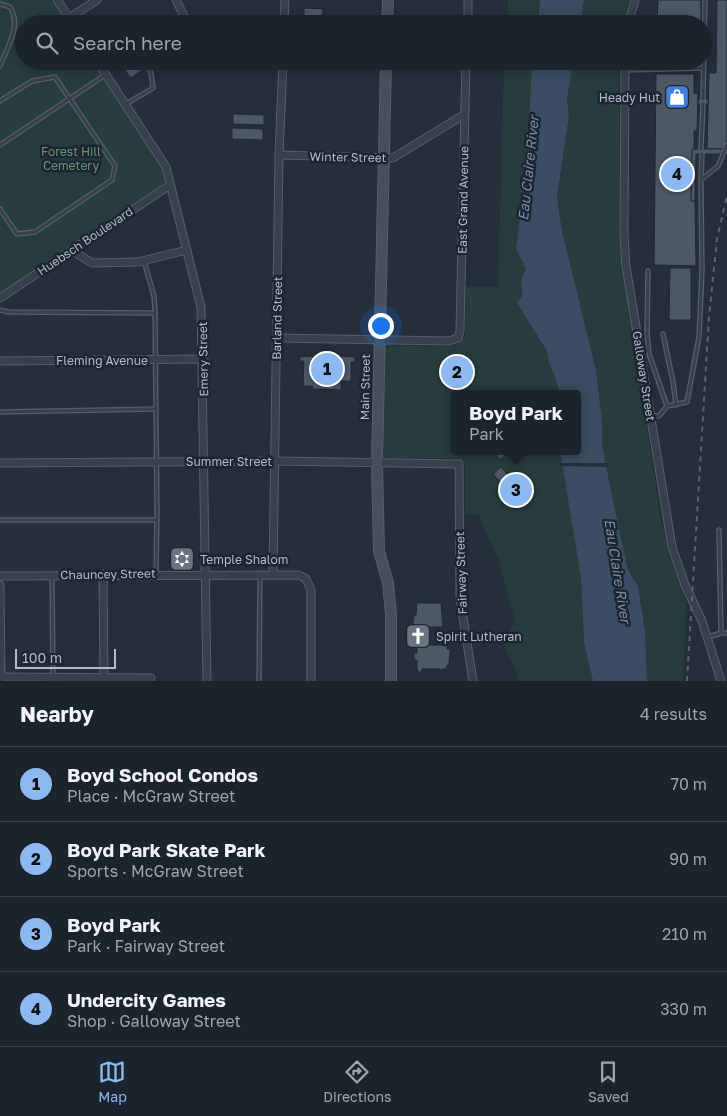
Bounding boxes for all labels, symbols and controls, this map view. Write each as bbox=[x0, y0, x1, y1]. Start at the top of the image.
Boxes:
search box bbox=[15, 15, 712, 70]
icon: search bbox=[33, 29, 61, 57]
text: Search here bbox=[73, 31, 182, 54]
shop icon: Heady Hut bbox=[664, 84, 690, 110]
place label: Heady Hut bbox=[599, 90, 660, 105]
water label: Eau Claire River bbox=[514, 112, 542, 221]
park label: Forest Hill Cemetery bbox=[41, 144, 101, 173]
street label: East Grand Avenue bbox=[455, 146, 471, 254]
street label: Winter Street bbox=[309, 149, 387, 165]
pin: 4 bbox=[661, 155, 693, 193]
street label: Huebsch Boulevard bbox=[34, 203, 136, 279]
street label: Barland Street bbox=[269, 276, 285, 360]
your location bbox=[368, 313, 394, 339]
street label: Emery Street bbox=[195, 321, 211, 397]
street label: Galloway Street bbox=[629, 330, 659, 422]
pin: 1 bbox=[311, 350, 343, 388]
street label: Fleming Avenue bbox=[56, 353, 148, 368]
pin: 2 bbox=[441, 353, 473, 391]
street label: Main Street bbox=[357, 354, 373, 420]
popup bbox=[451, 390, 581, 455]
text: Boyd Park bbox=[469, 401, 563, 424]
text: Park bbox=[469, 424, 504, 444]
street label: Summer Street bbox=[186, 454, 272, 469]
pin: 3 bbox=[500, 471, 532, 509]
water label: Eau Claire River bbox=[601, 518, 635, 627]
street label: Fairway Street bbox=[452, 531, 470, 615]
synagogue icon: Temple Shalom bbox=[169, 546, 195, 572]
place label: Temple Shalom bbox=[200, 552, 288, 567]
street label: Chauncey Street bbox=[60, 566, 156, 582]
church icon: Spirit Lutheran bbox=[405, 623, 431, 649]
place label: Spirit Lutheran bbox=[436, 629, 522, 644]
scale bar bbox=[15, 646, 116, 669]
text: 100 m bbox=[22, 649, 62, 666]
text: Nearby bbox=[20, 701, 94, 727]
text: 4 results bbox=[640, 704, 707, 724]
text: Boyd School Condos bbox=[67, 763, 258, 786]
text: 1 bbox=[32, 774, 40, 794]
text: 70 m bbox=[670, 774, 707, 794]
text: Place · McGraw Street bbox=[67, 786, 235, 806]
text: Boyd Park Skate Park bbox=[67, 838, 266, 861]
text: 2 bbox=[31, 849, 41, 869]
text: 90 m bbox=[669, 849, 707, 869]
text: Sports · McGraw Street bbox=[67, 861, 244, 881]
text: Boyd Park bbox=[67, 913, 161, 936]
text: 3 bbox=[31, 924, 41, 944]
text: 210 m bbox=[662, 924, 707, 944]
text: Park · Fairway Street bbox=[67, 936, 225, 956]
text: Undercity Games bbox=[67, 988, 226, 1011]
text: 4 bbox=[31, 999, 41, 1019]
text: 330 m bbox=[660, 999, 707, 1019]
text: Shop · Galloway Street bbox=[67, 1011, 241, 1031]
tab: Map bbox=[98, 1058, 127, 1105]
tab: Directions bbox=[323, 1058, 392, 1105]
tab: Saved bbox=[588, 1058, 629, 1105]

